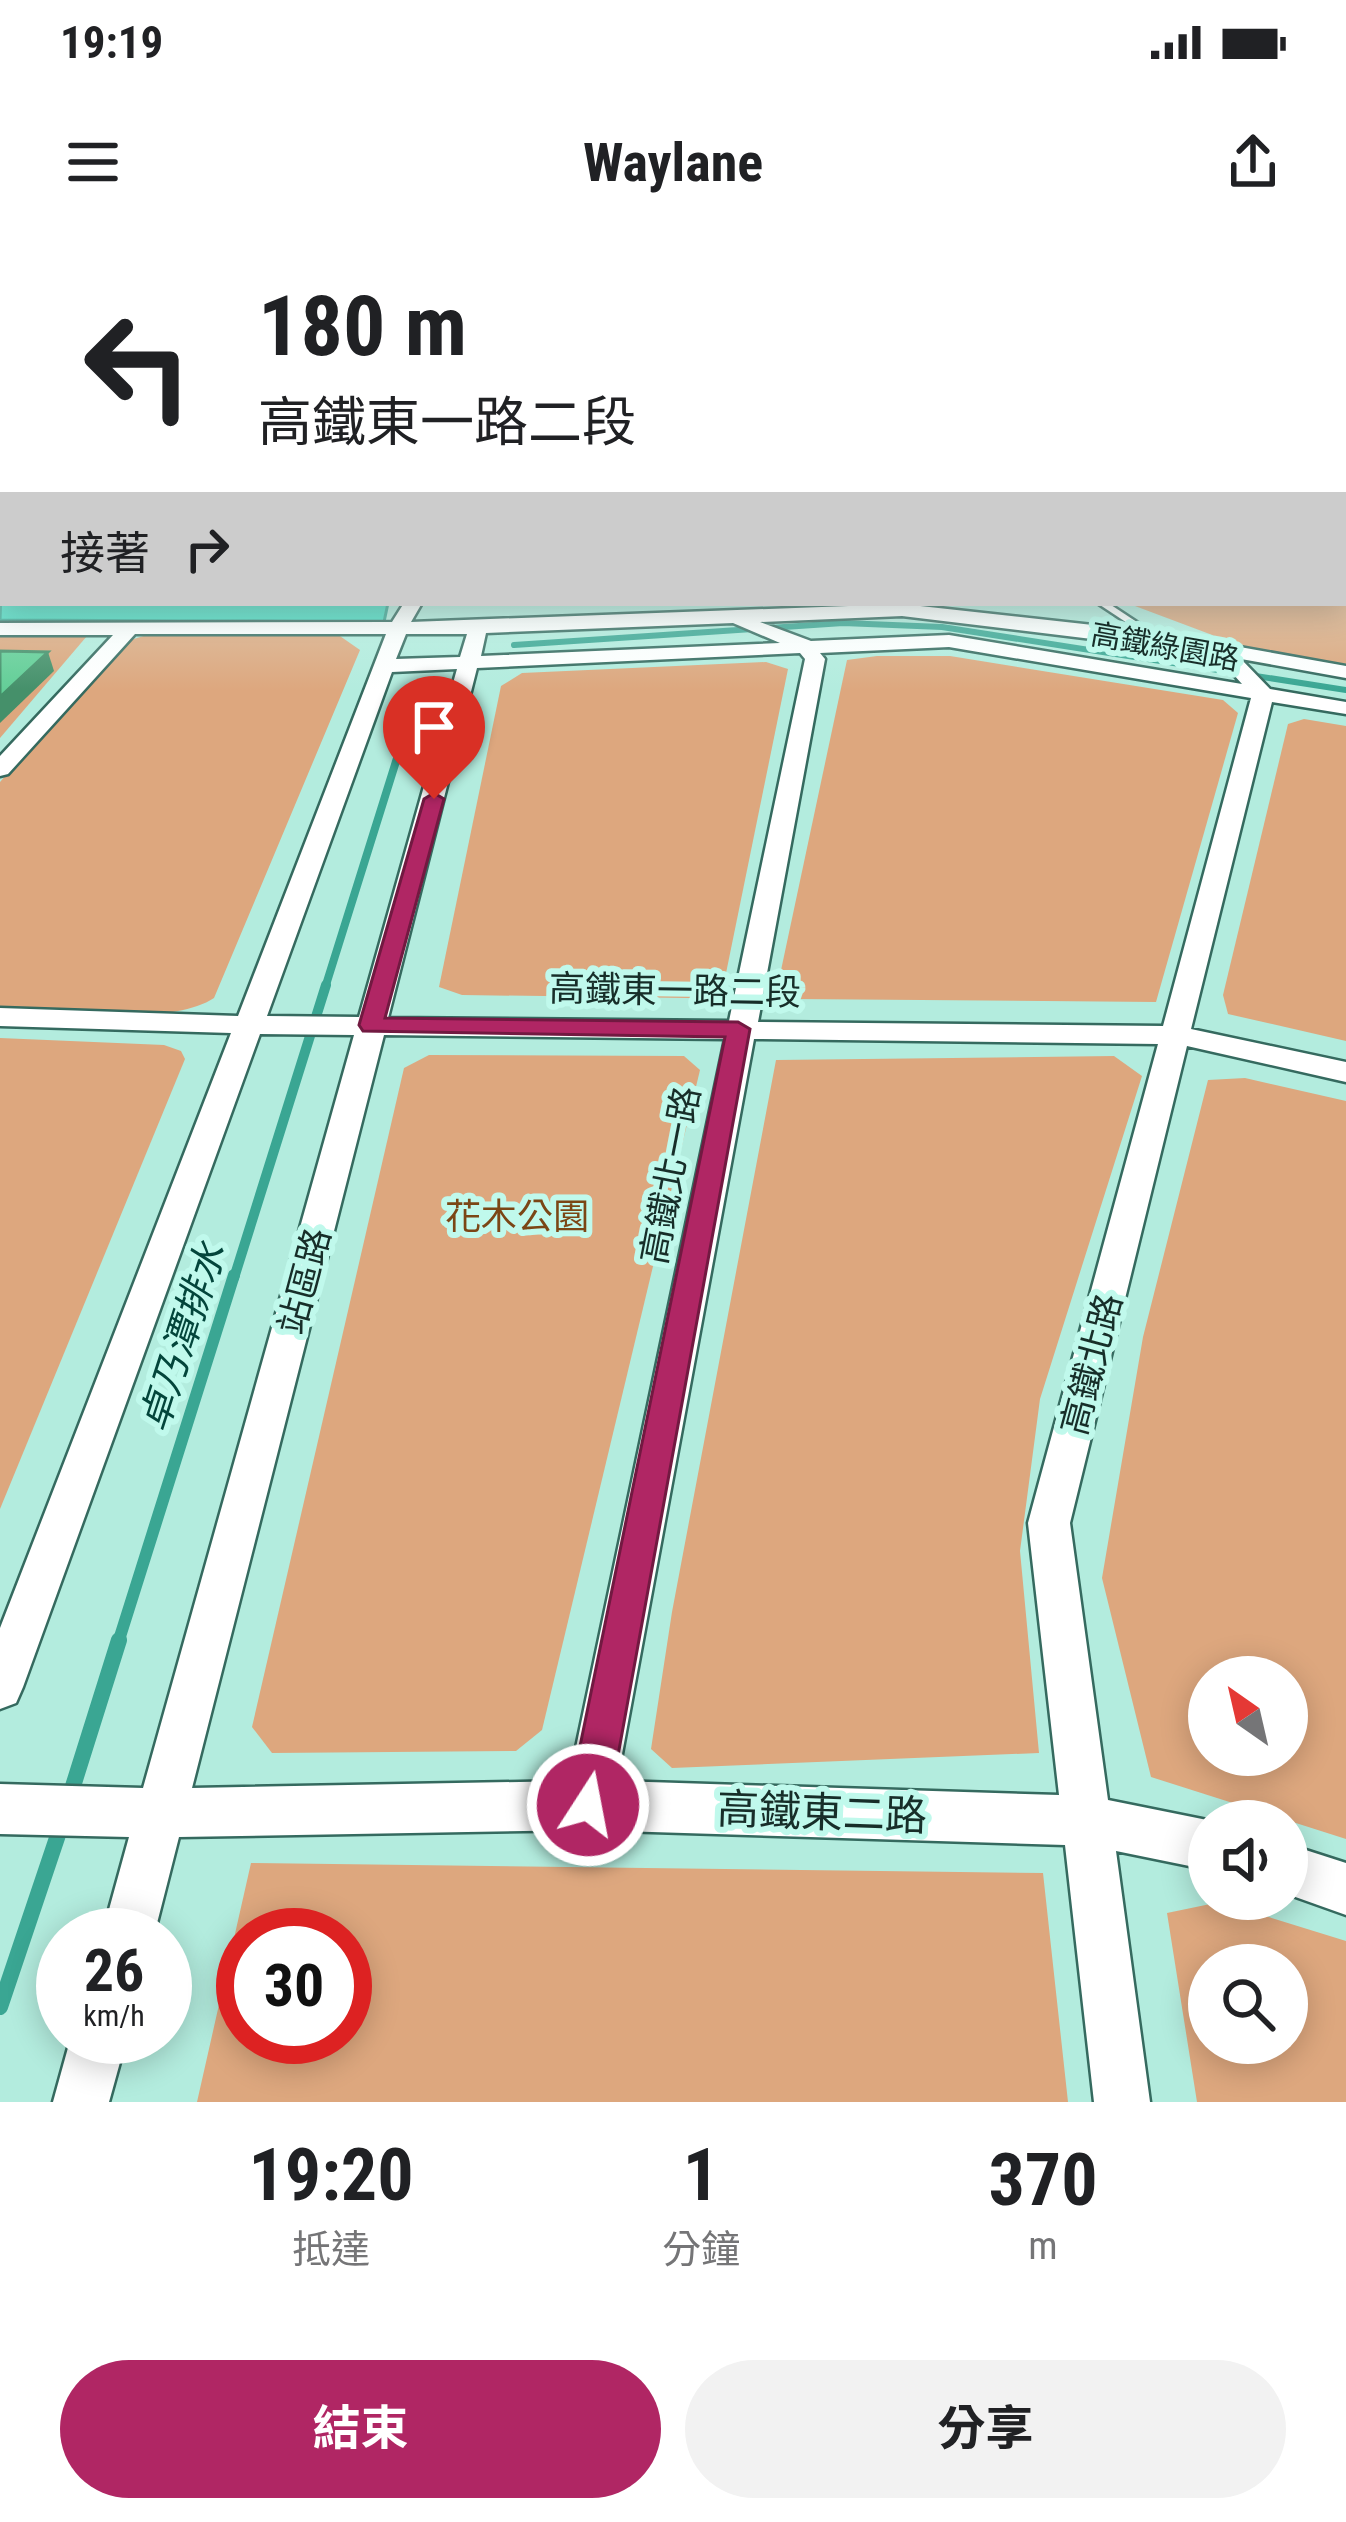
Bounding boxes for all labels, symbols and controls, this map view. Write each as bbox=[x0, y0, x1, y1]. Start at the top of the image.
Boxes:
text: 19:19 bbox=[60, 16, 163, 69]
icon: menu bbox=[60, 129, 126, 195]
icon: share bbox=[1220, 129, 1286, 195]
text: Waylane bbox=[583, 131, 763, 194]
text: 180 m bbox=[258, 277, 467, 376]
icon: left bbox=[60, 288, 216, 444]
text: 高鐵東一路二段 bbox=[258, 391, 636, 454]
icon: right bbox=[174, 516, 240, 582]
text: 接著 bbox=[60, 527, 150, 580]
street label: 高鐵綠園路 bbox=[1088, 616, 1242, 677]
pin bbox=[383, 676, 485, 799]
icon: arrive bbox=[401, 694, 467, 760]
street label: 高鐵東一路二段 bbox=[549, 968, 801, 1014]
street label: 高鐵北一路 bbox=[633, 1083, 709, 1268]
park label: 花木公園 bbox=[445, 1196, 589, 1238]
street label: 站區路 bbox=[271, 1224, 339, 1339]
water label: 卓乃潭排水 bbox=[131, 1236, 236, 1437]
street label: 高鐵北路 bbox=[1053, 1289, 1131, 1439]
north arrow bbox=[1188, 1656, 1308, 1776]
map controls bbox=[1188, 1656, 1308, 2064]
position arrow bbox=[525, 1742, 651, 1868]
street label: 高鐵東二路 bbox=[716, 1784, 928, 1841]
button: sound bbox=[1188, 1800, 1308, 1920]
speed limit sign: 30 bbox=[216, 1908, 372, 2064]
text: 26 bbox=[84, 1935, 144, 2006]
button: search bbox=[1188, 1944, 1308, 2064]
text: km/h bbox=[83, 1998, 145, 2033]
text: 19:20 bbox=[248, 2133, 414, 2218]
text: 1 bbox=[683, 2133, 719, 2218]
text: 370 bbox=[988, 2138, 1098, 2223]
text: m bbox=[1028, 2223, 1058, 2269]
text: 抵達 bbox=[292, 2227, 370, 2273]
text: 分鐘 bbox=[662, 2227, 740, 2273]
button: 結束 bbox=[60, 2360, 661, 2498]
button: 分享 bbox=[685, 2360, 1286, 2498]

